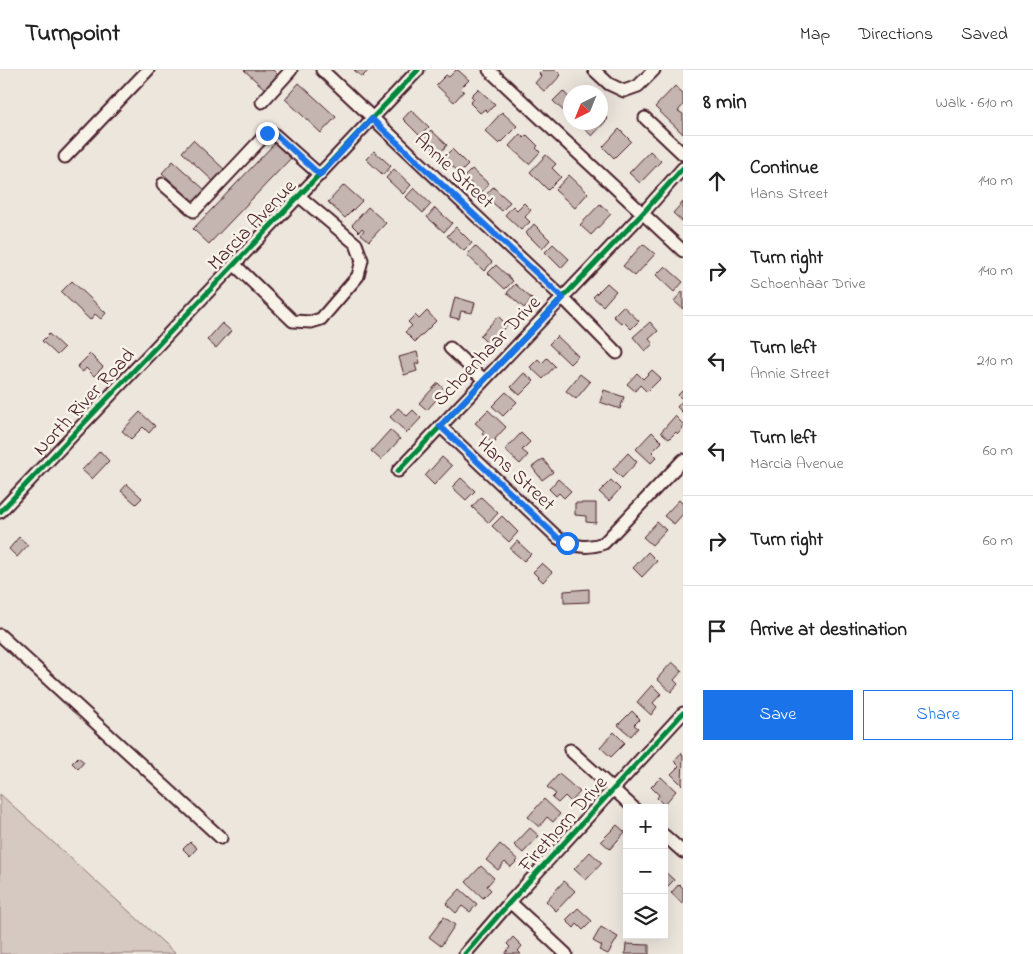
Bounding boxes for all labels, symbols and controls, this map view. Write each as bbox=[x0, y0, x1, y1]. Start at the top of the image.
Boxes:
text: Turnpoint bbox=[25, 17, 120, 52]
text: Map bbox=[800, 22, 830, 48]
text: Directions bbox=[858, 22, 933, 48]
text: Saved bbox=[961, 22, 1008, 48]
north arrow bbox=[563, 85, 608, 130]
text: 8 min bbox=[703, 88, 747, 118]
text: Walk · 610 m bbox=[935, 91, 1013, 115]
route end bbox=[256, 122, 279, 145]
street label: Annie Street bbox=[407, 127, 500, 217]
text: Continue bbox=[750, 155, 818, 182]
icon: ahead bbox=[703, 167, 731, 195]
text: 140 m bbox=[978, 169, 1013, 193]
street label: Marcia Avenue bbox=[202, 173, 304, 278]
text: Hans Street bbox=[750, 182, 828, 206]
text: Turn right bbox=[750, 245, 823, 272]
icon: right bbox=[703, 257, 731, 285]
text: 140 m bbox=[978, 259, 1013, 283]
text: Schoenhaar Drive bbox=[750, 272, 866, 296]
street label: Schoenhaar Drive bbox=[427, 290, 548, 414]
text: Turn left bbox=[750, 335, 817, 362]
street label: North River Road bbox=[27, 342, 142, 463]
icon: left bbox=[703, 347, 731, 375]
text: 210 m bbox=[977, 349, 1013, 373]
text: Annie Street bbox=[750, 362, 830, 386]
text: Turn left bbox=[750, 425, 817, 452]
street label: Hans Street bbox=[470, 431, 561, 519]
icon: left bbox=[703, 437, 731, 465]
text: 60 m bbox=[983, 439, 1013, 463]
text: Marcia Avenue bbox=[750, 452, 844, 476]
icon: right bbox=[703, 527, 731, 555]
text: Turn right bbox=[750, 527, 823, 554]
text: 60 m bbox=[983, 529, 1013, 553]
route start bbox=[556, 532, 579, 555]
icon: arrive bbox=[703, 617, 731, 645]
text: Arrive at destination bbox=[750, 617, 907, 644]
button: Save bbox=[703, 690, 853, 740]
button: Share bbox=[863, 690, 1013, 740]
street label: Firethorn Drive bbox=[512, 770, 615, 880]
map controls bbox=[623, 804, 668, 939]
button: + bbox=[623, 804, 668, 849]
button: − bbox=[623, 849, 668, 894]
button: layers bbox=[623, 894, 668, 939]

